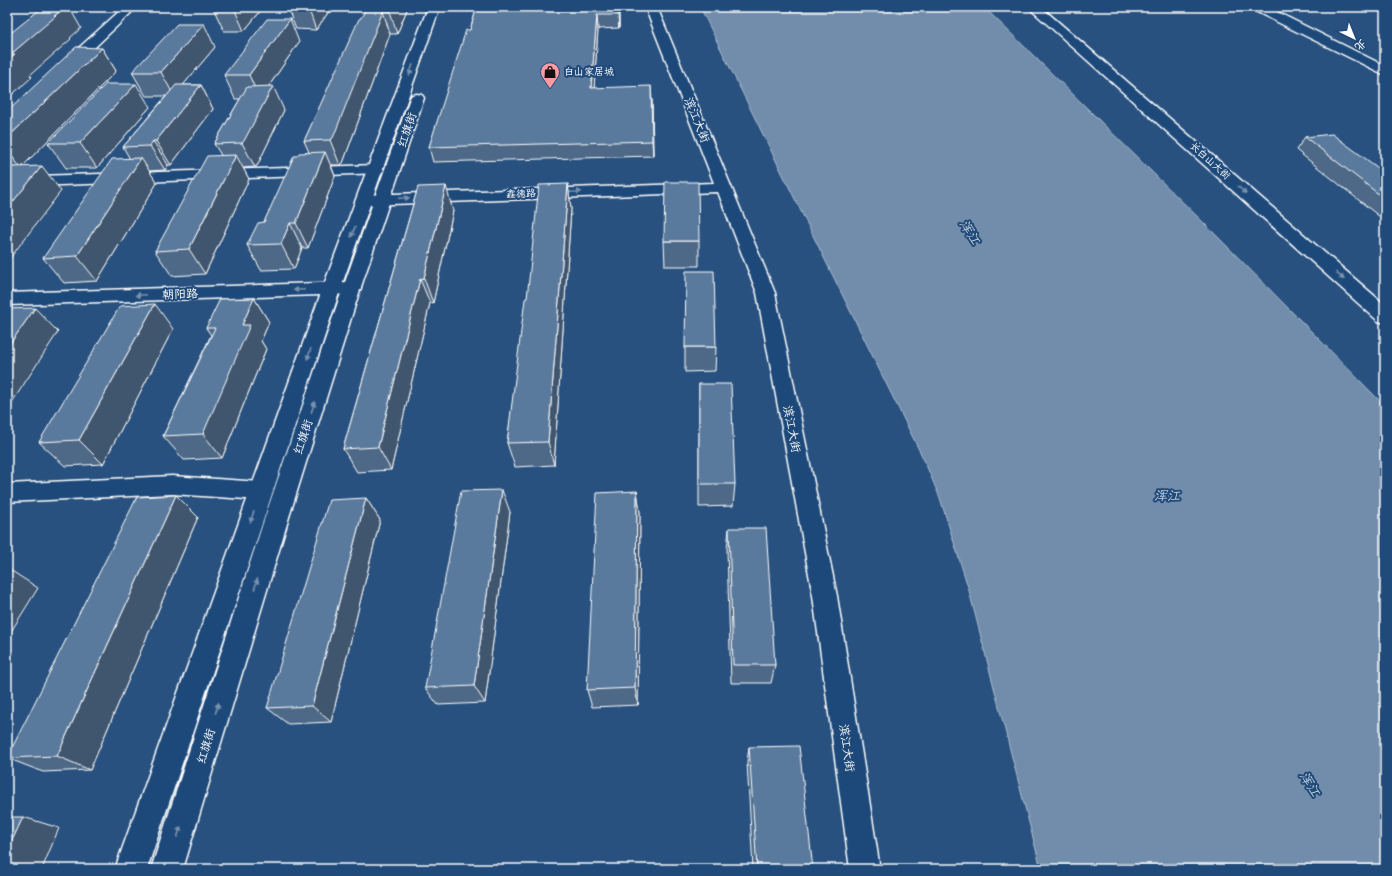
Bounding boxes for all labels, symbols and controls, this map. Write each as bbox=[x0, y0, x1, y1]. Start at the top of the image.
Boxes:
north arrow bbox=[1334, 18, 1374, 58]
text: 北 bbox=[1352, 36, 1369, 53]
shop icon: 白山家居城 bbox=[539, 61, 561, 89]
one-way arrow bbox=[408, 65, 414, 77]
place label: 白山家居城 bbox=[564, 66, 614, 78]
street label: 滨江大街 bbox=[682, 95, 712, 145]
street label: 红旗街 bbox=[395, 111, 419, 149]
street label: 长白山大街 bbox=[1187, 140, 1233, 182]
one-way arrow bbox=[1237, 185, 1248, 194]
street label: 鑫德路 bbox=[506, 187, 536, 201]
one-way arrow bbox=[570, 189, 583, 195]
one-way arrow bbox=[398, 195, 411, 201]
water label: 浑江 bbox=[957, 217, 984, 248]
one-way arrow bbox=[350, 226, 356, 238]
one-way arrow bbox=[1335, 271, 1344, 280]
street label: 朝阳路 bbox=[162, 286, 198, 302]
one-way arrow bbox=[293, 287, 305, 294]
one-way arrow bbox=[134, 292, 147, 298]
one-way arrow bbox=[305, 349, 311, 361]
one-way arrow bbox=[310, 400, 316, 412]
street label: 滨江大街 bbox=[781, 404, 803, 454]
street label: 红旗街 bbox=[291, 418, 315, 456]
water label: 浑江 bbox=[1154, 488, 1181, 503]
one-way arrow bbox=[249, 511, 255, 523]
one-way arrow bbox=[253, 577, 259, 589]
one-way arrow bbox=[215, 701, 221, 713]
street label: 滨江大街 bbox=[837, 723, 857, 773]
street label: 红旗街 bbox=[194, 727, 218, 765]
water label: 浑江 bbox=[1297, 769, 1324, 800]
one-way arrow bbox=[176, 825, 182, 837]

